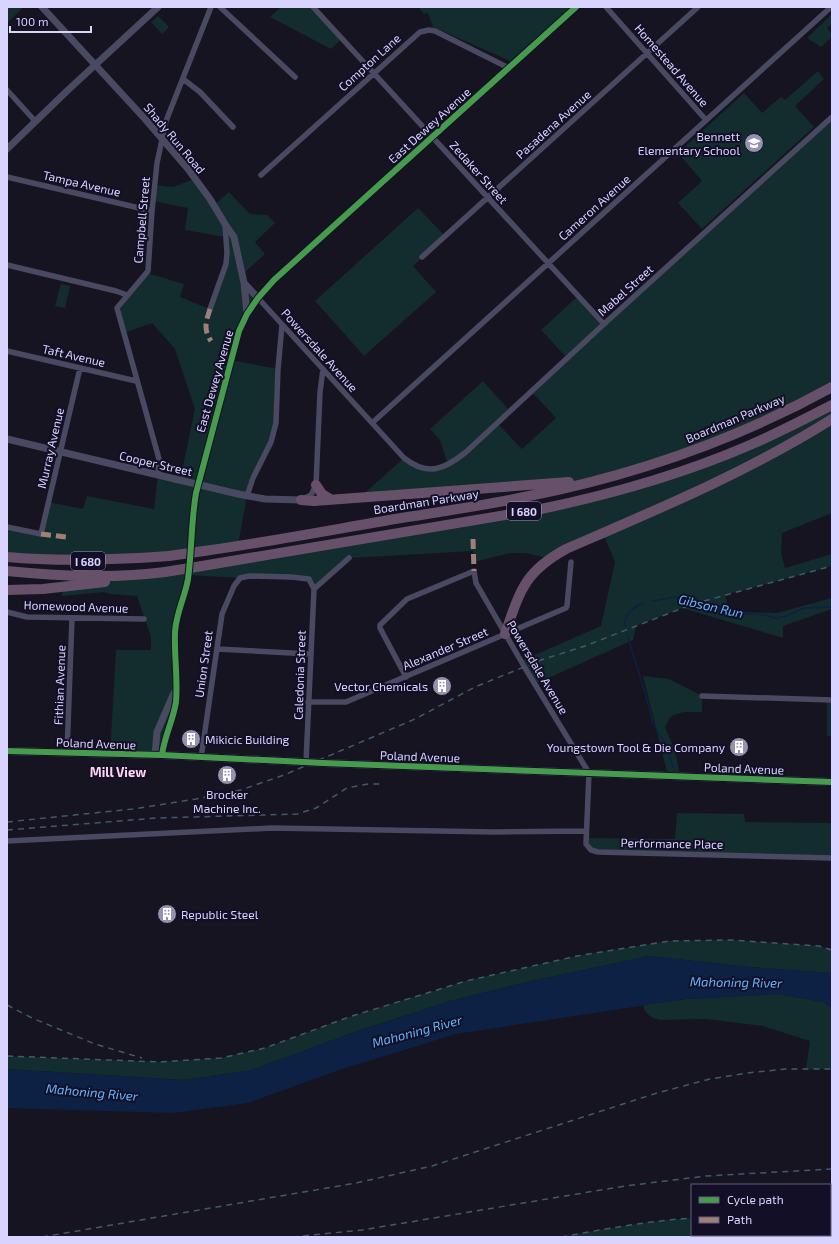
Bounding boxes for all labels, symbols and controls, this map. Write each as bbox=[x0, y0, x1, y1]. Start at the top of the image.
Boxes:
scale bar bbox=[10, 8, 91, 34]
text: 100 m bbox=[16, 14, 48, 28]
street label: Homestead Avenue bbox=[632, 21, 712, 109]
street label: Compton Lane bbox=[335, 31, 403, 93]
street label: East Dewey Avenue bbox=[385, 84, 473, 166]
street label: Pasadena Avenue bbox=[513, 87, 593, 161]
street label: Shady Run Road bbox=[142, 100, 208, 176]
place label: Bennett Elementary School bbox=[638, 129, 740, 157]
school or university icon: Bennett Elementary School bbox=[743, 132, 765, 154]
street label: Zedaker Street bbox=[447, 138, 511, 207]
street label: Tampa Avenue bbox=[42, 167, 122, 199]
street label: Cameron Avenue bbox=[555, 171, 633, 243]
street label: Campbell Street bbox=[130, 176, 152, 264]
street label: Mabel Street bbox=[594, 261, 656, 319]
street label: Powersdale Avenue bbox=[279, 306, 361, 394]
street label: East Dewey Avenue bbox=[193, 328, 235, 434]
street label: Taft Avenue bbox=[41, 341, 107, 369]
street label: Boardman Parkway bbox=[683, 390, 787, 445]
street label: Murray Avenue bbox=[34, 406, 66, 490]
street label: Cooper Street bbox=[118, 448, 194, 478]
street label: Boardman Parkway bbox=[372, 486, 480, 516]
road number: I 680 bbox=[507, 502, 541, 520]
road number: I 680 bbox=[71, 552, 105, 570]
water label: Gibson Run bbox=[677, 591, 745, 621]
street label: Homewood Avenue bbox=[23, 597, 129, 615]
street label: Powersdale Avenue bbox=[504, 618, 572, 716]
street label: Alexander Street bbox=[400, 624, 490, 672]
street label: Union Street bbox=[191, 629, 215, 699]
street label: Caledonia Street bbox=[290, 630, 308, 720]
street label: Fithian Avenue bbox=[51, 645, 67, 725]
building icon: Vector Chemicals bbox=[431, 675, 453, 697]
place label: Vector Chemicals bbox=[334, 679, 428, 693]
building icon: Mikicic Building bbox=[180, 728, 202, 750]
place label: Mikicic Building bbox=[205, 732, 290, 746]
street label: Poland Avenue bbox=[56, 735, 136, 751]
building icon: Youngstown Tool & Die Company bbox=[728, 736, 750, 758]
place label: Youngstown Tool & Die Company bbox=[547, 740, 726, 754]
street label: Poland Avenue bbox=[380, 748, 460, 764]
street label: Poland Avenue bbox=[704, 760, 784, 776]
district label: Mill View bbox=[90, 764, 146, 780]
building icon: Brocker Machine Inc. bbox=[216, 764, 238, 786]
place label: Brocker Machine Inc. bbox=[193, 787, 261, 815]
street label: Performance Place bbox=[620, 835, 724, 851]
building icon: Republic Steel bbox=[156, 903, 178, 925]
place label: Republic Steel bbox=[181, 907, 259, 921]
water label: Mahoning River bbox=[690, 973, 783, 991]
water label: Mahoning River bbox=[370, 1011, 465, 1051]
water label: Mahoning River bbox=[45, 1080, 140, 1104]
legend bbox=[691, 1184, 831, 1236]
text: Cycle path bbox=[727, 1192, 784, 1206]
text: Path bbox=[727, 1212, 752, 1226]

